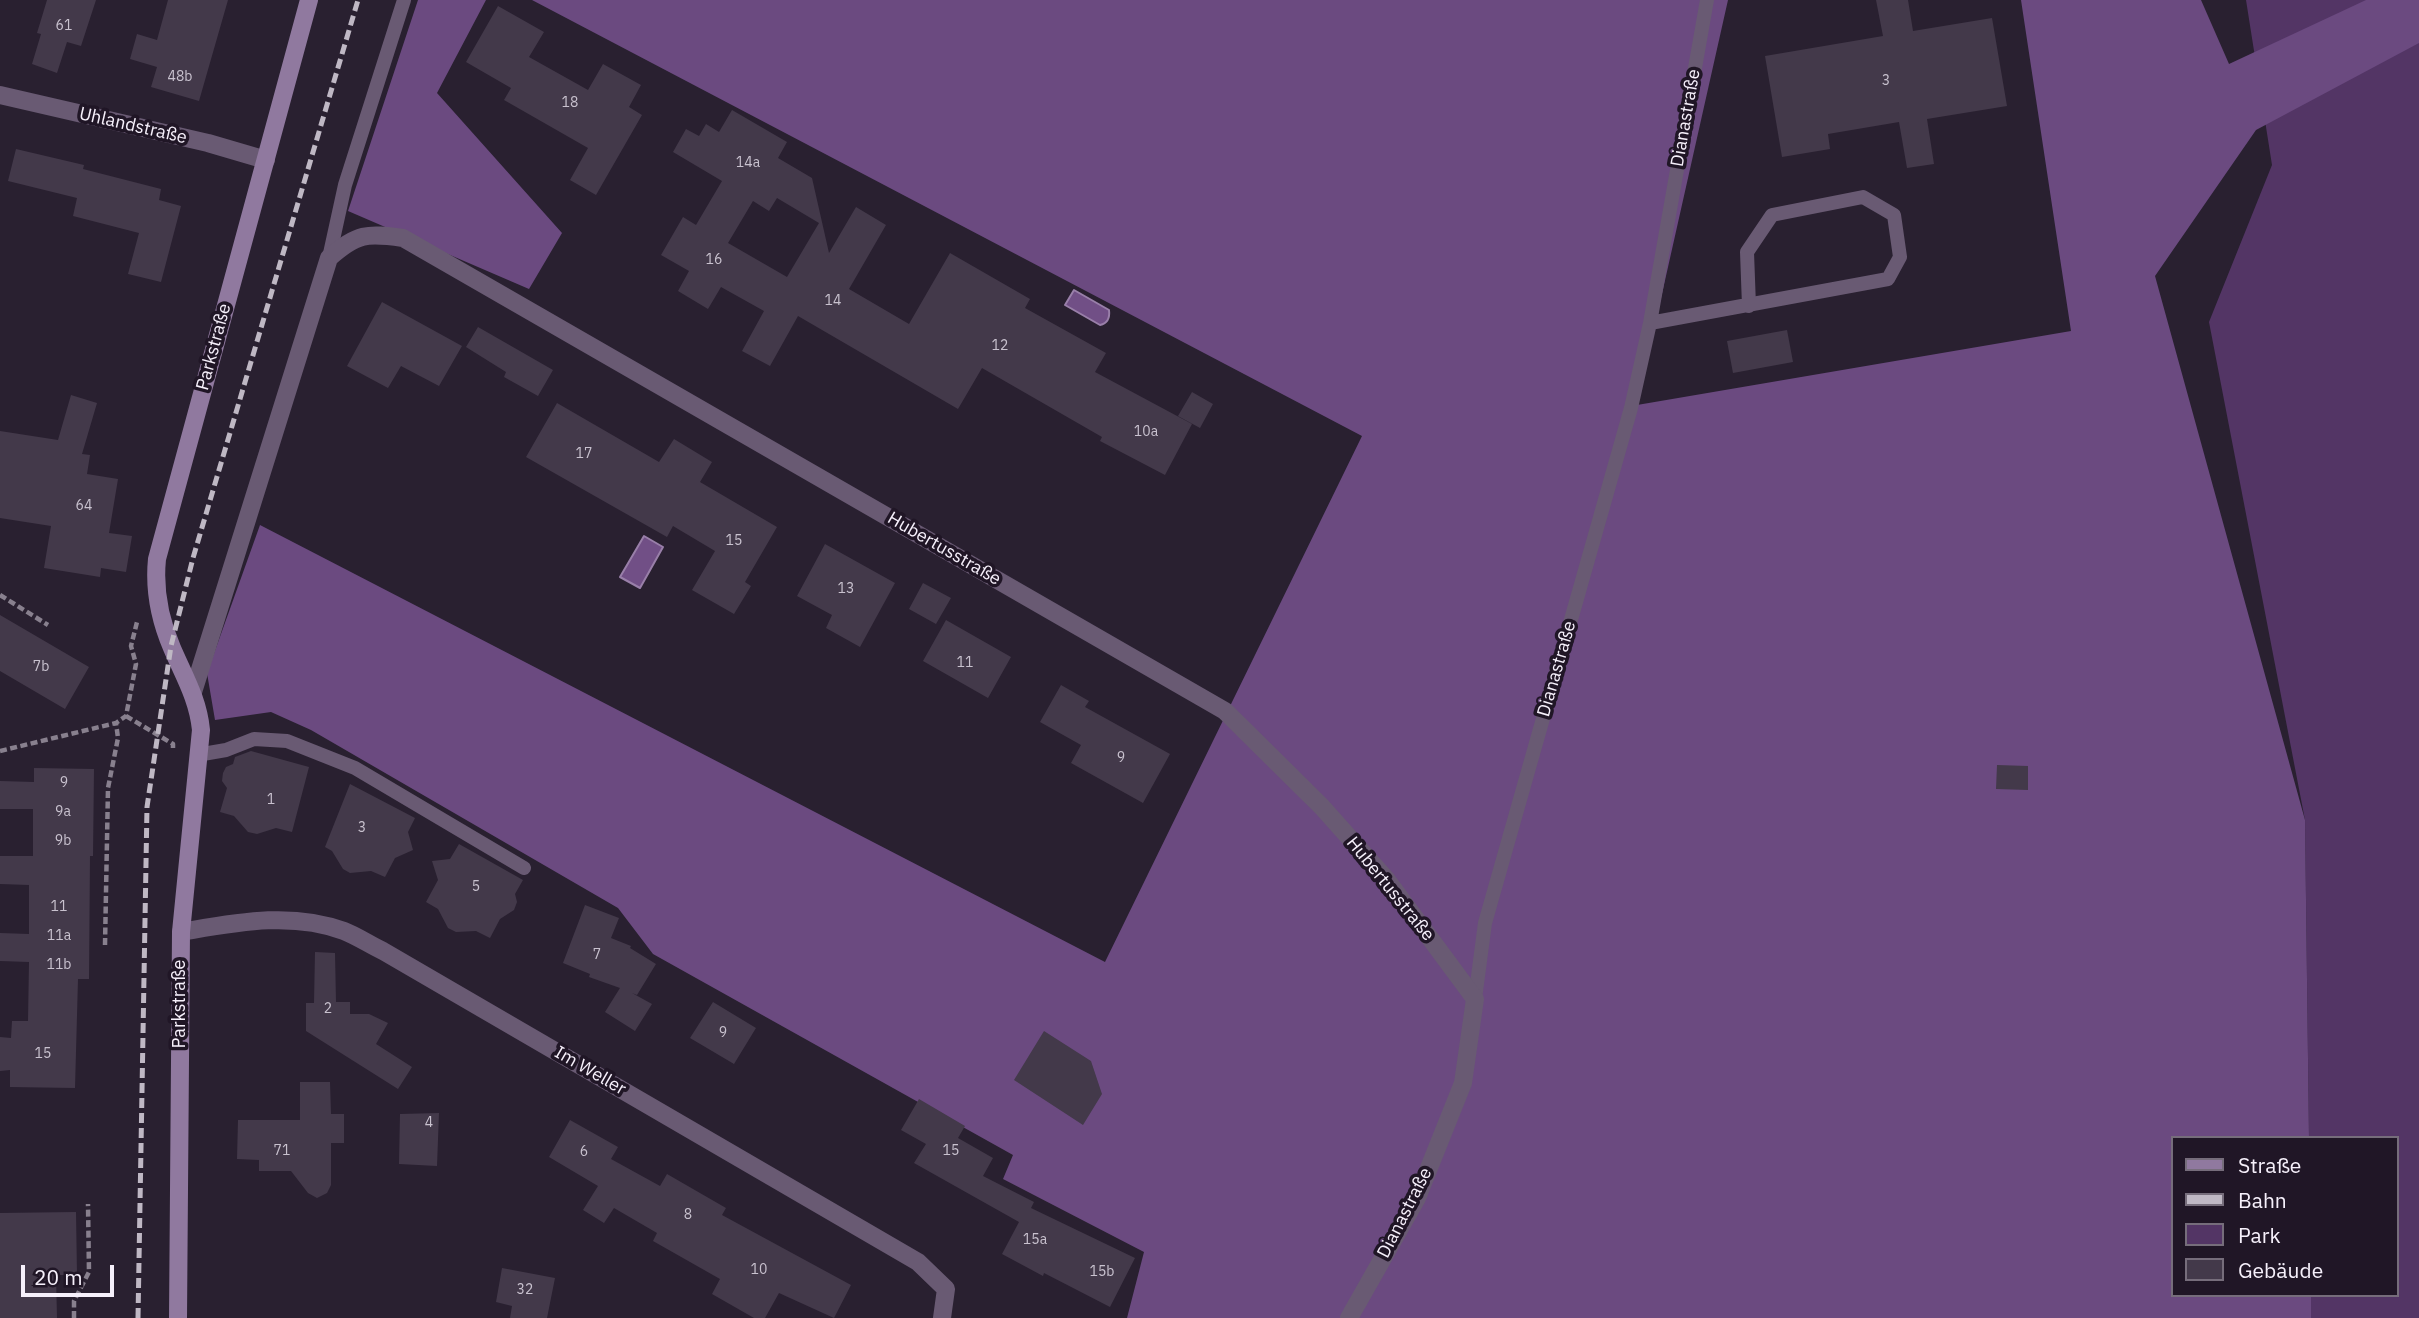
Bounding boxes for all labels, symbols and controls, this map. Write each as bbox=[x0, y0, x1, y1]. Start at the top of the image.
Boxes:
house number: 61 bbox=[56, 18, 72, 34]
street label: Dianastraße bbox=[1667, 68, 1705, 168]
house number: 48b bbox=[168, 69, 192, 85]
house number: 3 bbox=[1882, 73, 1890, 89]
house number: 18 bbox=[562, 95, 578, 111]
street label: Uhlandstraße bbox=[77, 103, 189, 149]
house number: 14a bbox=[736, 155, 760, 171]
house number: 16 bbox=[706, 252, 722, 268]
house number: 14 bbox=[825, 293, 841, 309]
street label: Parkstraße bbox=[192, 301, 236, 393]
house number: 12 bbox=[992, 338, 1008, 354]
house number: 10a bbox=[1134, 424, 1158, 440]
house number: 17 bbox=[576, 446, 592, 462]
house number: 64 bbox=[76, 498, 92, 514]
street label: Hubertusstraße bbox=[883, 508, 1005, 590]
house number: 15 bbox=[726, 533, 742, 549]
house number: 13 bbox=[838, 581, 854, 597]
street label: Dianastraße bbox=[1533, 619, 1581, 719]
house number: 11 bbox=[957, 655, 973, 671]
house number: 7b bbox=[33, 659, 49, 675]
house number: 9 bbox=[1117, 750, 1125, 766]
house number: 9 bbox=[60, 775, 68, 791]
house number: 1 bbox=[267, 792, 275, 808]
house number: 9a bbox=[55, 804, 71, 820]
house number: 3 bbox=[358, 820, 366, 836]
house number: 9b bbox=[55, 833, 71, 849]
street label: Hubertusstraße bbox=[1341, 833, 1439, 945]
house number: 5 bbox=[472, 879, 480, 895]
house number: 11 bbox=[51, 899, 67, 915]
house number: 11a bbox=[47, 928, 71, 944]
house number: 7 bbox=[593, 947, 601, 963]
house number: 11b bbox=[47, 957, 71, 973]
street label: Parkstraße bbox=[169, 960, 191, 1048]
house number: 2 bbox=[324, 1001, 332, 1017]
house number: 9 bbox=[719, 1025, 727, 1041]
street label: Im Weller bbox=[550, 1042, 630, 1100]
house number: 15 bbox=[35, 1046, 51, 1062]
house number: 4 bbox=[425, 1115, 433, 1131]
legend bbox=[2170, 1136, 2398, 1297]
house number: 71 bbox=[274, 1143, 290, 1159]
house number: 15 bbox=[943, 1143, 959, 1159]
house number: 6 bbox=[580, 1144, 588, 1160]
text: Straße bbox=[2238, 1151, 2301, 1179]
street label: Dianastraße bbox=[1373, 1164, 1437, 1262]
text: Bahn bbox=[2238, 1186, 2287, 1214]
house number: 8 bbox=[684, 1207, 692, 1223]
text: Park bbox=[2238, 1221, 2281, 1249]
house number: 15a bbox=[1023, 1232, 1047, 1248]
scale bar bbox=[24, 1252, 117, 1296]
text: Gebäude bbox=[2238, 1256, 2323, 1284]
house number: 10 bbox=[751, 1262, 767, 1278]
text: 20 m bbox=[34, 1263, 83, 1291]
house number: 15b bbox=[1090, 1264, 1114, 1280]
house number: 32 bbox=[517, 1282, 533, 1298]

